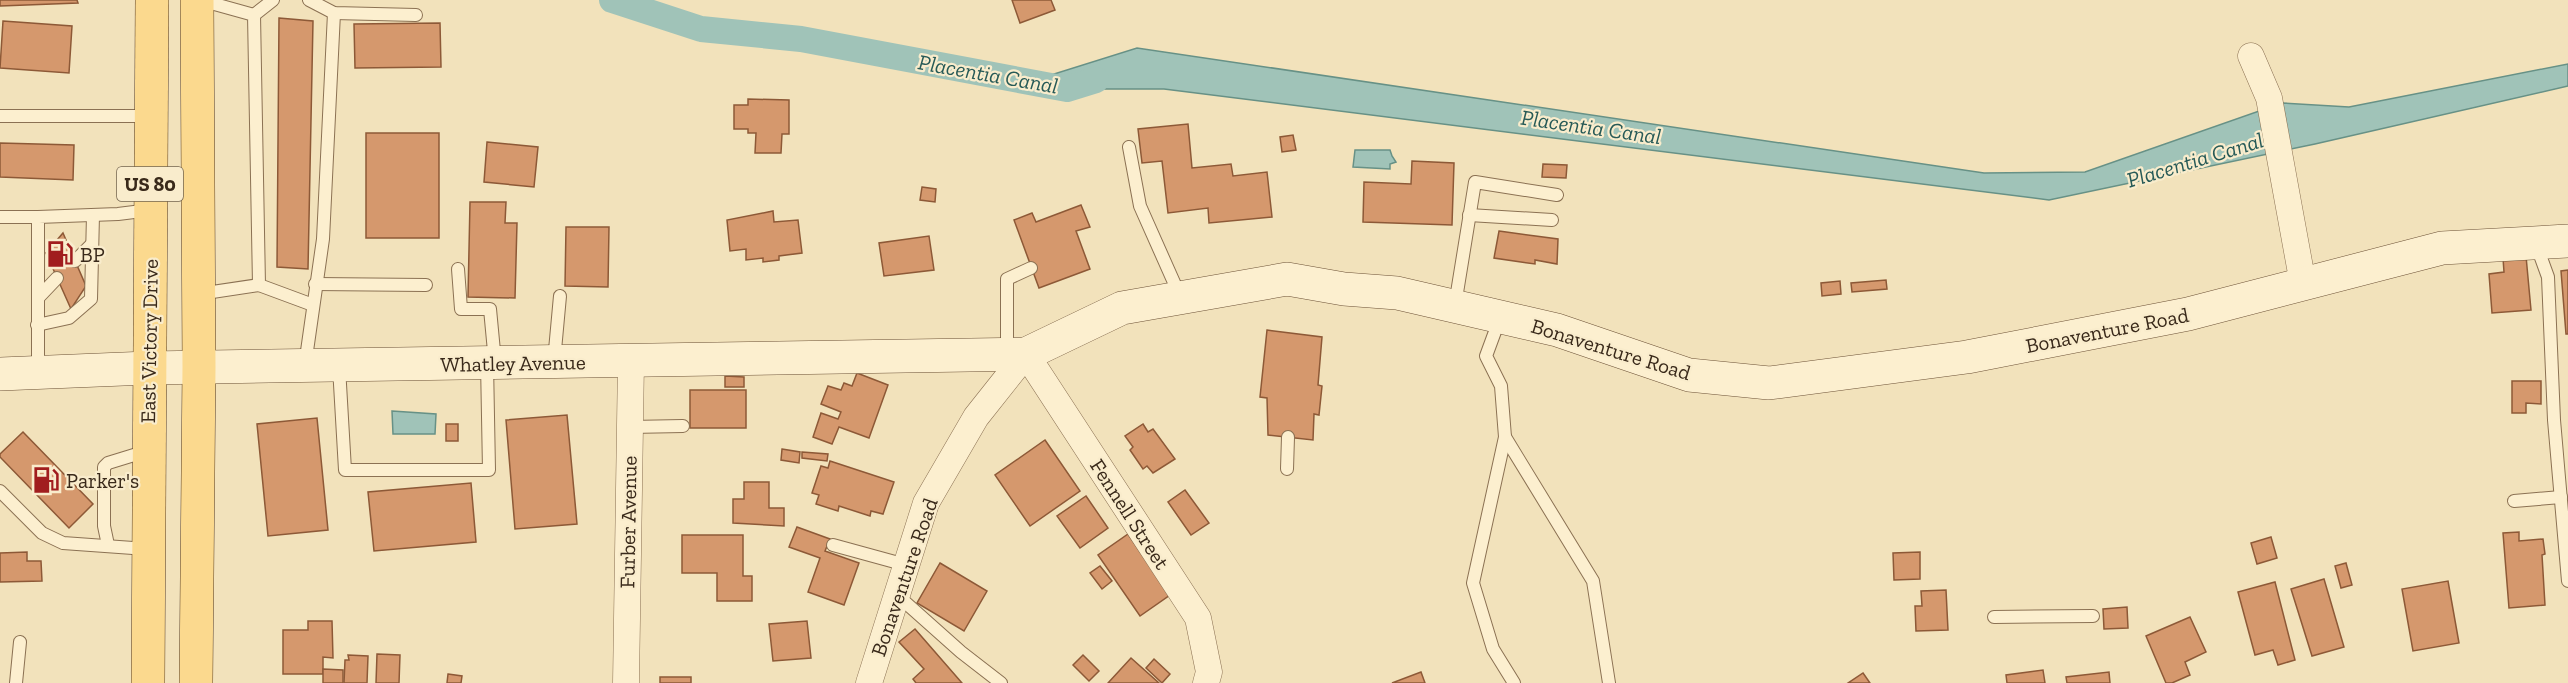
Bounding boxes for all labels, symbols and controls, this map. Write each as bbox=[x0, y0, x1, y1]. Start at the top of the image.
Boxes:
water label: Placentia Canal bbox=[916, 48, 1060, 100]
water label: Placentia Canal bbox=[1519, 104, 1663, 150]
water label: Placentia Canal bbox=[2123, 126, 2267, 194]
road number: US 80 bbox=[117, 167, 183, 201]
fuel station icon: BP bbox=[45, 239, 75, 269]
place label: BP bbox=[80, 242, 105, 267]
street label: East Victory Drive bbox=[135, 259, 163, 423]
street label: Bonaventure Road bbox=[2023, 302, 2191, 358]
street label: Bonaventure Road bbox=[1528, 313, 1694, 385]
street label: Whatley Avenue bbox=[440, 349, 586, 377]
street label: Fennell Street bbox=[1085, 454, 1175, 574]
street label: Furber Avenue bbox=[614, 455, 642, 588]
fuel station icon: Parker's bbox=[31, 465, 61, 495]
place label: Parker's bbox=[66, 468, 139, 493]
street label: Bonaventure Road bbox=[865, 494, 943, 659]

